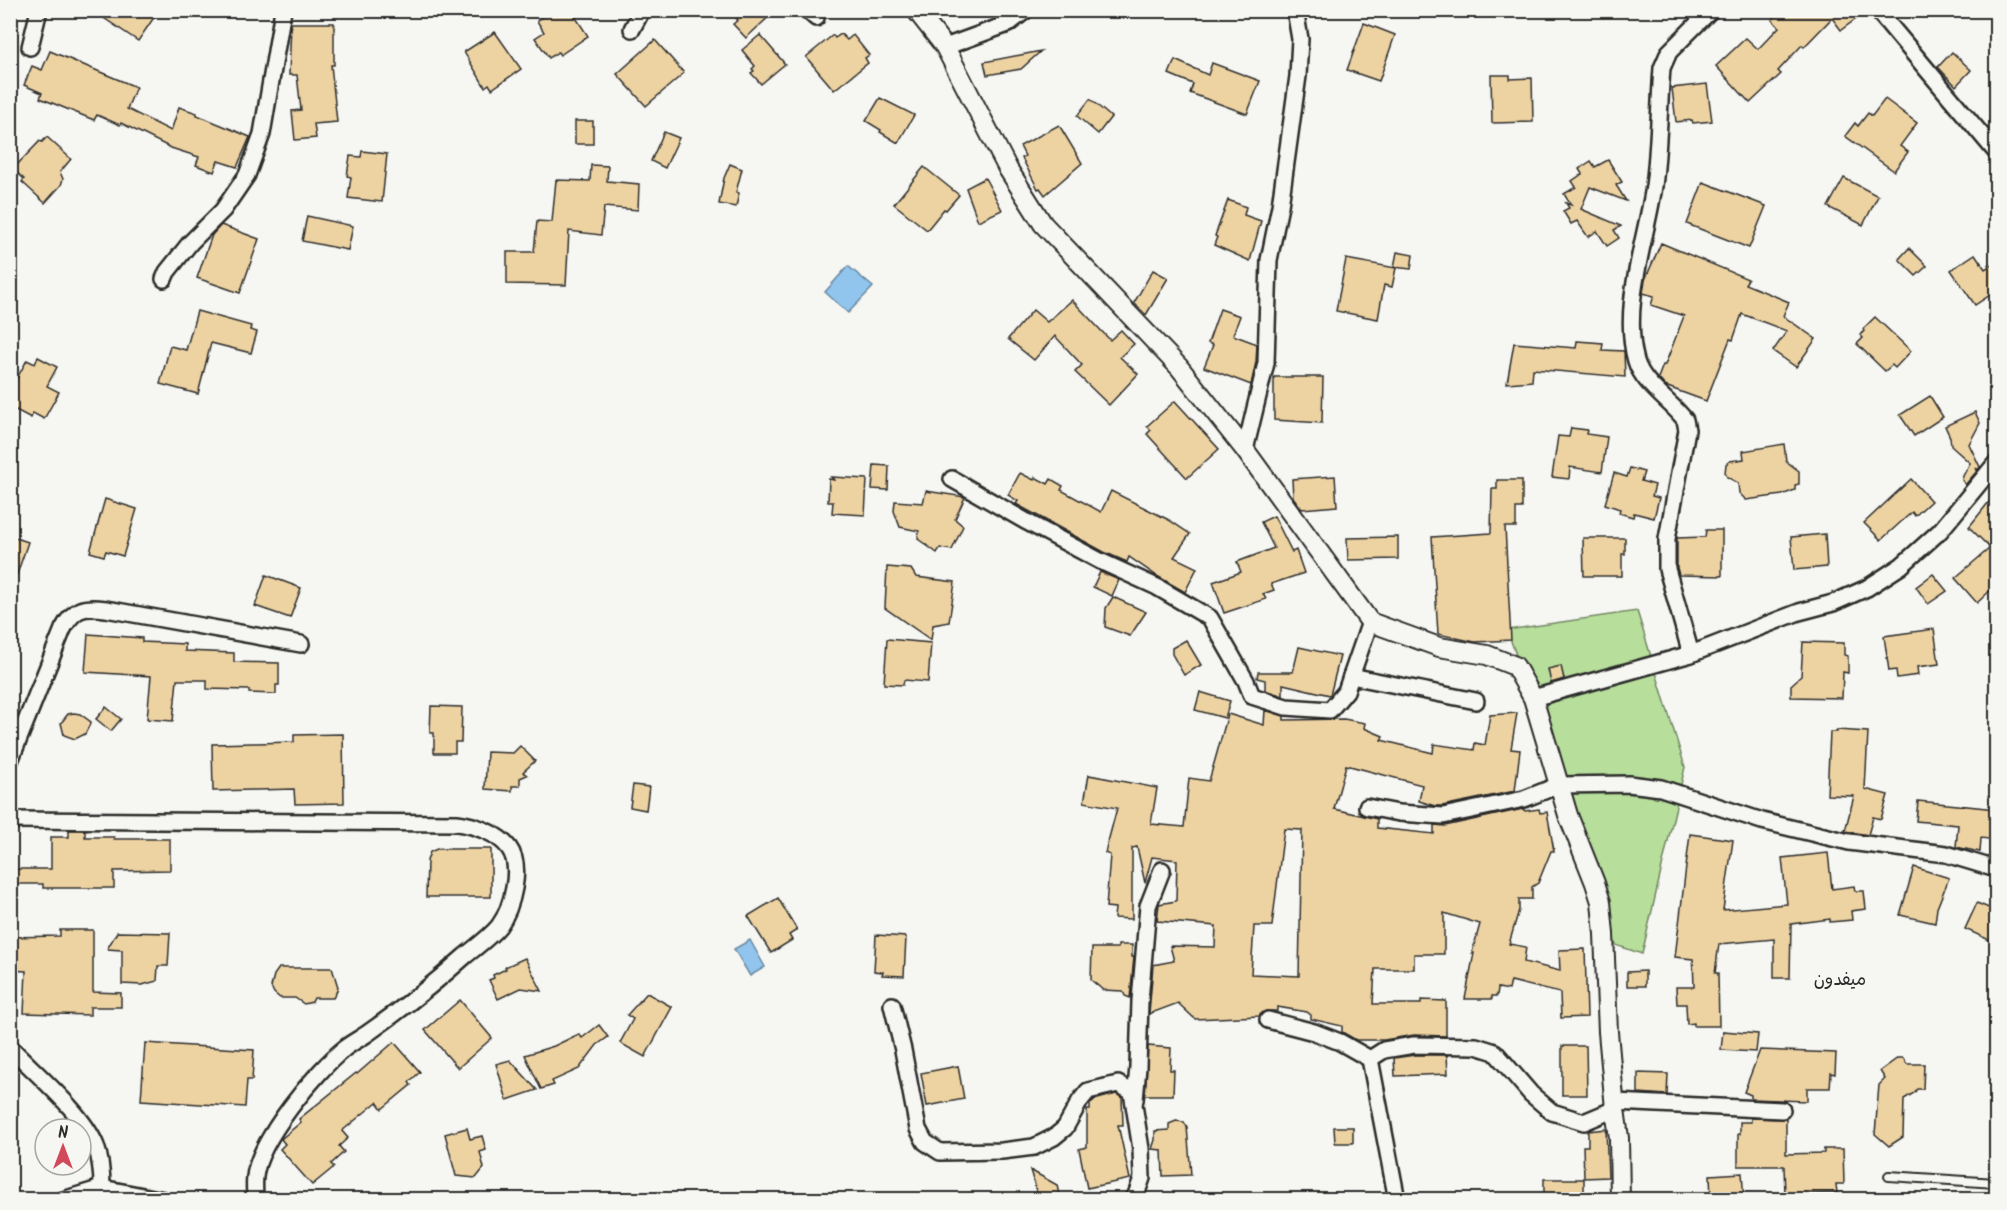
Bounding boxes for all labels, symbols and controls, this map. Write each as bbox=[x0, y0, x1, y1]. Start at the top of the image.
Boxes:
district label: ميفدون bbox=[1814, 966, 1866, 995]
north arrow bbox=[33, 1117, 93, 1177]
text: N bbox=[58, 1121, 68, 1146]

